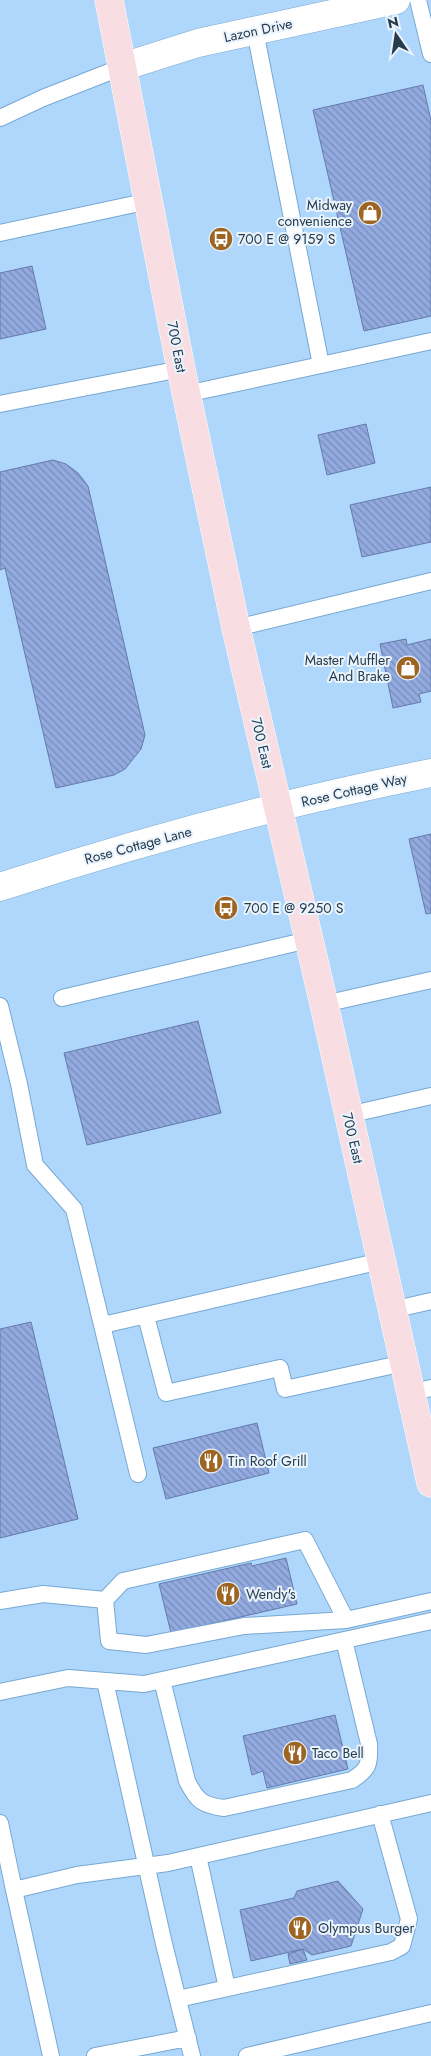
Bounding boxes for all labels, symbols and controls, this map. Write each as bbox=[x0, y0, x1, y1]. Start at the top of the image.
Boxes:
north arrow bbox=[371, 10, 421, 60]
text: N bbox=[385, 11, 401, 33]
street label: Lazon Drive bbox=[222, 13, 294, 47]
place label: Midway convenience bbox=[278, 195, 353, 231]
shop icon: Midway convenience bbox=[357, 200, 383, 226]
bus stop icon: 700 E @ 9159 S bbox=[208, 226, 234, 252]
place label: 700 E @ 9159 S bbox=[238, 229, 336, 249]
street label: 700 East bbox=[162, 320, 192, 375]
place label: Master Muffler And Brake bbox=[305, 650, 390, 686]
shop icon: Master Muffler And Brake bbox=[395, 655, 421, 681]
street label: 700 East bbox=[246, 716, 278, 771]
street label: Rose Cottage Way bbox=[299, 768, 410, 812]
street label: Rose Cottage Lane bbox=[82, 821, 194, 869]
bus stop icon: 700 E @ 9250 S bbox=[213, 895, 239, 921]
place label: 700 E @ 9250 S bbox=[244, 898, 344, 918]
street label: 700 East bbox=[337, 1111, 369, 1166]
restaurant icon: Tin Roof Grill bbox=[198, 1448, 224, 1474]
place label: Tin Roof Grill bbox=[228, 1451, 307, 1471]
restaurant icon: Wendy's bbox=[215, 1581, 241, 1607]
place label: Wendy's bbox=[246, 1584, 296, 1604]
restaurant icon: Taco Bell bbox=[282, 1740, 308, 1766]
place label: Taco Bell bbox=[312, 1743, 364, 1763]
restaurant icon: Olympus Burger bbox=[287, 1915, 313, 1941]
place label: Olympus Burger bbox=[318, 1918, 414, 1938]

